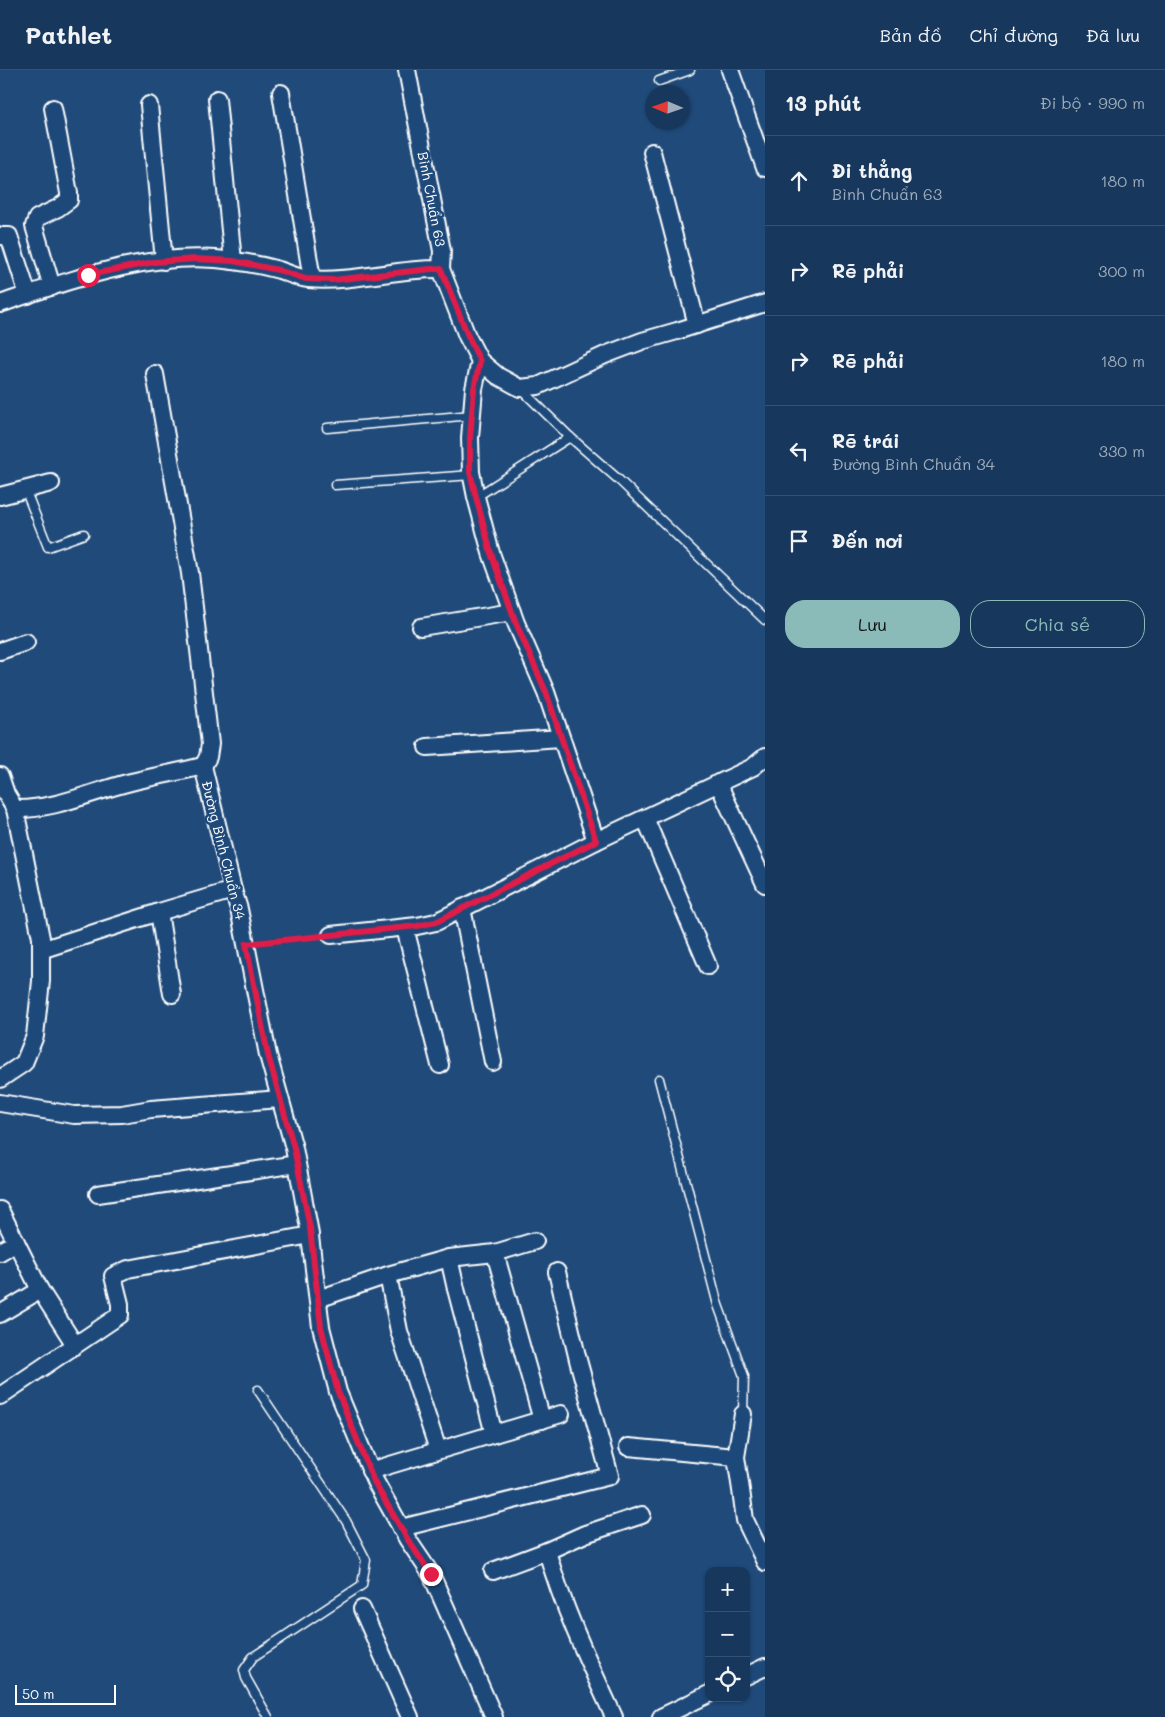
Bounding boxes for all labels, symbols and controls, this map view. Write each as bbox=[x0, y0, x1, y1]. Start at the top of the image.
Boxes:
text: Pathlet bbox=[25, 19, 112, 50]
text: Bản đồ bbox=[880, 23, 942, 47]
text: Chỉ đường bbox=[970, 23, 1058, 47]
text: Đã lưu bbox=[1086, 23, 1140, 47]
north arrow bbox=[645, 85, 690, 130]
text: 13 phút bbox=[785, 89, 861, 116]
text: Đi bộ · 990 m bbox=[1040, 92, 1145, 113]
street label: Bình Chuẩn 63 bbox=[413, 150, 451, 248]
text: Đi thẳng bbox=[832, 158, 912, 183]
icon: ahead bbox=[785, 167, 813, 195]
text: 180 m bbox=[1100, 170, 1145, 191]
text: Bình Chuẩn 63 bbox=[832, 183, 942, 204]
icon: right bbox=[785, 257, 813, 285]
text: Rẽ phải bbox=[832, 258, 904, 283]
text: 300 m bbox=[1098, 260, 1145, 281]
route start bbox=[77, 264, 100, 287]
icon: right bbox=[785, 347, 813, 375]
text: Rẽ phải bbox=[832, 348, 904, 373]
text: 180 m bbox=[1100, 350, 1145, 371]
text: Rẽ trái bbox=[832, 428, 900, 453]
icon: left bbox=[785, 437, 813, 465]
text: 330 m bbox=[1099, 440, 1145, 461]
text: Đường Bình Chuẩn 34 bbox=[832, 453, 995, 474]
icon: arrive bbox=[785, 527, 813, 555]
text: Đến nơi bbox=[832, 528, 904, 553]
button: Lưu bbox=[785, 600, 960, 648]
button: Chia sẻ bbox=[970, 600, 1145, 648]
street label: Đường Bình Chuẩn 34 bbox=[198, 779, 251, 922]
route end bbox=[420, 1563, 443, 1586]
map controls bbox=[705, 1567, 750, 1702]
button: + bbox=[705, 1567, 750, 1612]
button: − bbox=[705, 1612, 750, 1657]
button: locate bbox=[705, 1657, 750, 1702]
scale bar bbox=[15, 1682, 116, 1705]
text: 50 m bbox=[22, 1684, 54, 1703]

